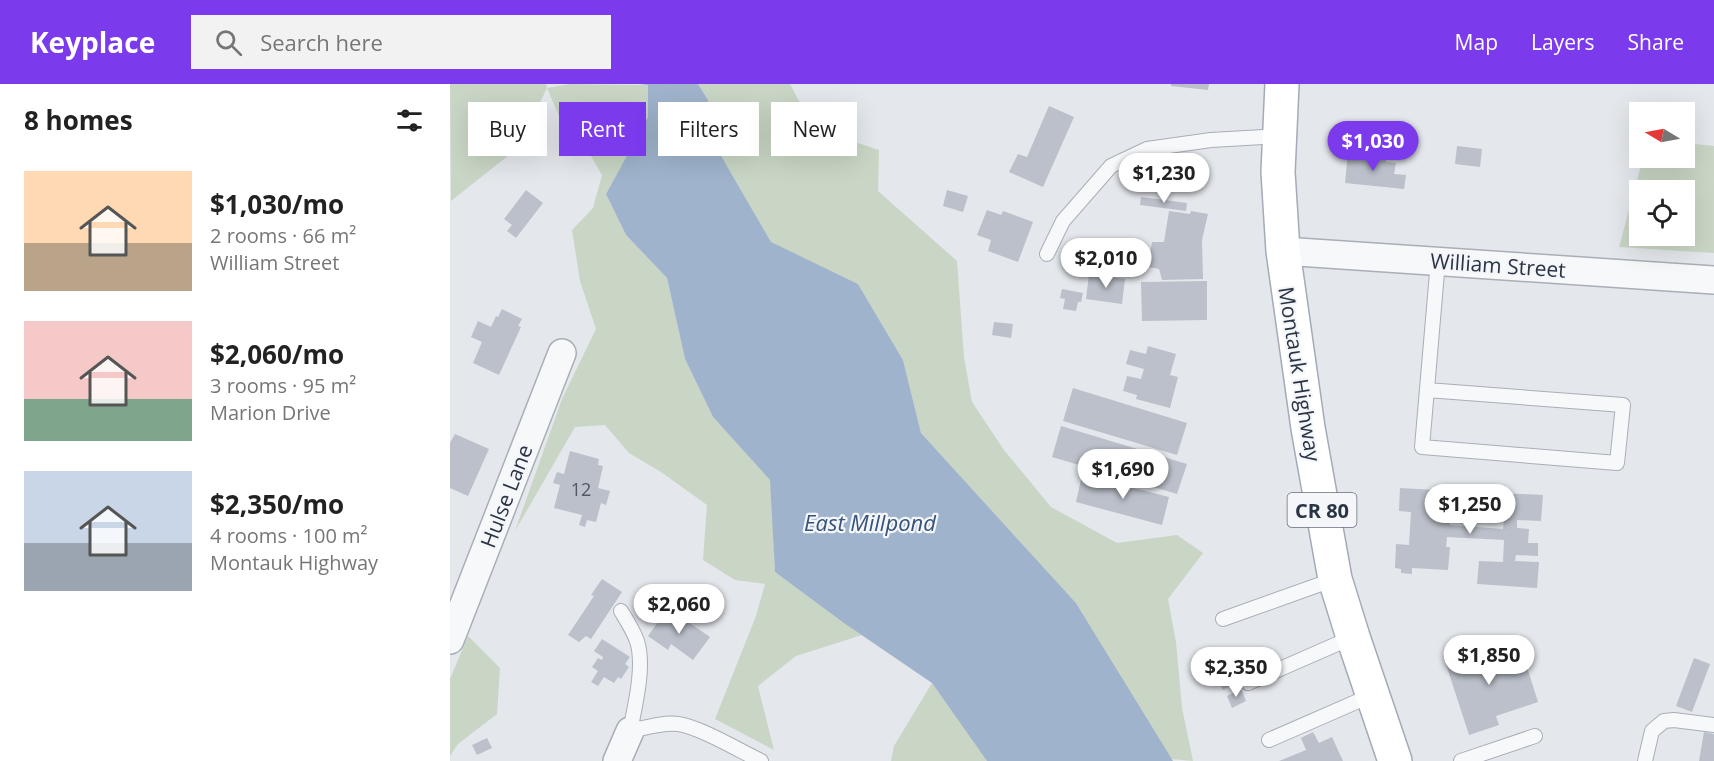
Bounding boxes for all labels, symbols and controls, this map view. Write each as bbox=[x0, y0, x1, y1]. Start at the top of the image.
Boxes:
search box bbox=[191, 15, 611, 69]
text: Keyplace bbox=[30, 23, 155, 61]
icon: search bbox=[212, 26, 245, 59]
text: Search here bbox=[260, 27, 383, 57]
text: Map bbox=[1455, 28, 1498, 56]
text: Layers bbox=[1531, 28, 1595, 56]
text: Share bbox=[1628, 28, 1684, 56]
text: 8 homes bbox=[24, 102, 133, 138]
chip: Buy bbox=[468, 102, 547, 156]
chip: Rent bbox=[559, 102, 646, 156]
chip: Filters bbox=[658, 102, 759, 156]
chip: New bbox=[771, 102, 857, 156]
north arrow bbox=[1629, 102, 1695, 168]
map controls bbox=[1629, 102, 1695, 246]
icon: filters bbox=[393, 104, 426, 137]
pin: $1,030 bbox=[1324, 121, 1422, 172]
text: $1,030 bbox=[1342, 127, 1404, 154]
pin: $1,230 bbox=[1115, 153, 1213, 204]
text: $1,230 bbox=[1133, 159, 1195, 186]
button: locate bbox=[1629, 180, 1695, 246]
text: $1,030/mo bbox=[210, 186, 344, 222]
icon: home bbox=[72, 195, 144, 267]
text: 2 rooms · 66 m² bbox=[210, 222, 356, 249]
pin: $2,010 bbox=[1057, 238, 1155, 289]
text: $2,010 bbox=[1075, 244, 1137, 271]
street label: William Street bbox=[1429, 246, 1567, 284]
text: William Street bbox=[210, 249, 339, 276]
street label: Montauk Highway bbox=[1272, 285, 1328, 464]
text: $2,060/mo bbox=[210, 336, 344, 372]
icon: home bbox=[72, 345, 144, 417]
text: 3 rooms · 95 m² bbox=[210, 372, 356, 399]
text: Marion Drive bbox=[210, 399, 331, 426]
street label: Hulse Lane bbox=[474, 440, 538, 552]
pin: $1,690 bbox=[1074, 449, 1172, 500]
text: $1,690 bbox=[1092, 455, 1154, 482]
house number: 12 bbox=[571, 477, 591, 501]
pin: $1,250 bbox=[1421, 484, 1519, 535]
text: $2,350/mo bbox=[210, 486, 344, 522]
text: $1,250 bbox=[1439, 490, 1501, 517]
road number: CR 80 bbox=[1288, 493, 1356, 527]
icon: home bbox=[72, 495, 144, 567]
water label: East Millpond bbox=[804, 507, 937, 537]
text: 4 rooms · 100 m² bbox=[210, 522, 368, 549]
text: Montauk Highway bbox=[210, 549, 378, 576]
pin: $2,060 bbox=[630, 584, 728, 635]
text: $2,060 bbox=[648, 590, 710, 617]
pin: $1,850 bbox=[1440, 635, 1538, 686]
text: $1,850 bbox=[1458, 641, 1520, 668]
pin: $2,350 bbox=[1187, 647, 1285, 698]
text: $2,350 bbox=[1205, 653, 1267, 680]

